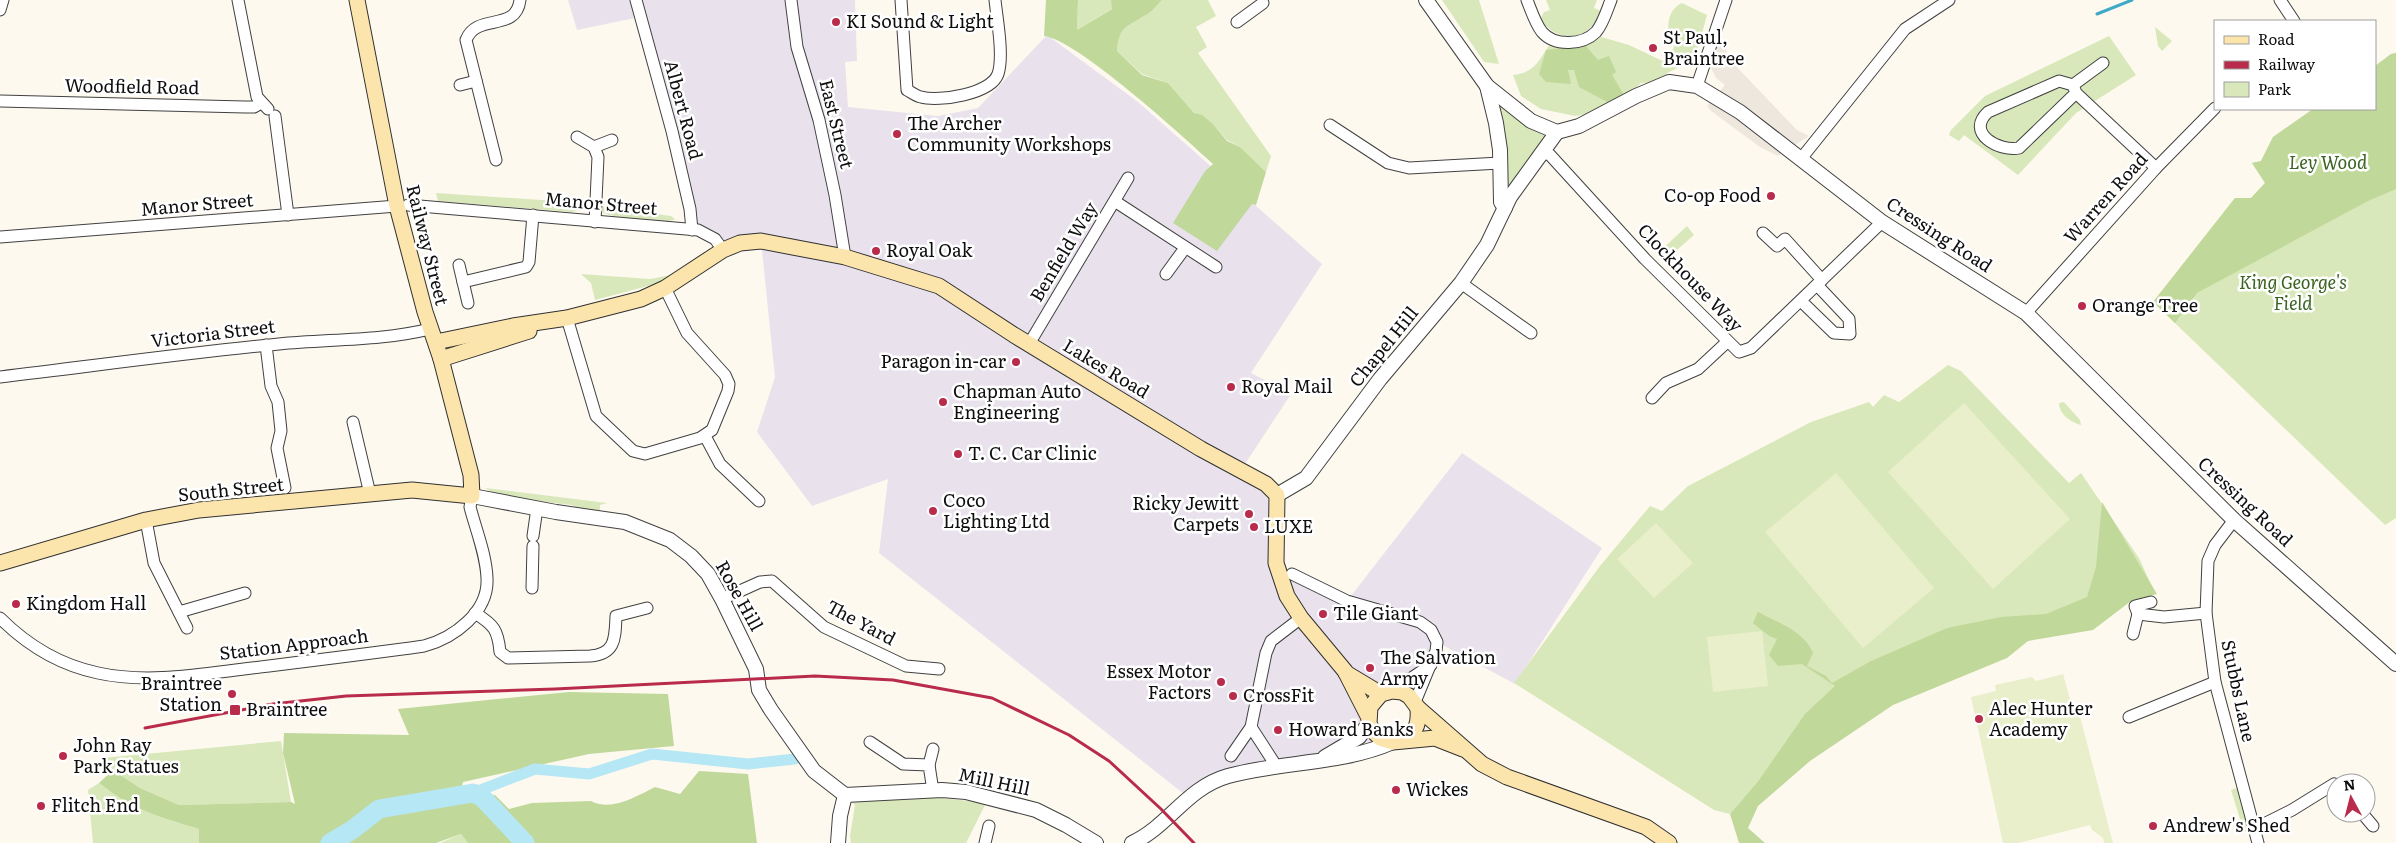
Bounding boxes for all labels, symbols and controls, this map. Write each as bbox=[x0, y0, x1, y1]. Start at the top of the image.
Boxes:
place label: KI Sound & Light bbox=[846, 7, 994, 34]
marker: KI Sound & Light bbox=[830, 16, 842, 28]
legend bbox=[2214, 20, 2376, 110]
place label: St Paul, Braintree bbox=[1663, 23, 1744, 71]
text: Road bbox=[2258, 27, 2294, 50]
marker: St Paul, Braintree bbox=[1647, 42, 1659, 54]
text: Railway bbox=[2258, 52, 2316, 75]
street label: Albert Road bbox=[658, 57, 711, 163]
street label: Woodfield Road bbox=[64, 71, 200, 100]
street label: East Street bbox=[813, 76, 862, 172]
text: Park bbox=[2258, 77, 2292, 100]
place label: The Archer Community Workshops bbox=[907, 109, 1111, 157]
marker: The Archer Community Workshops bbox=[891, 128, 903, 140]
street label: Warren Road bbox=[2057, 146, 2153, 248]
park label: Ley Wood bbox=[2289, 148, 2368, 175]
street label: Railway Street bbox=[400, 181, 457, 309]
place label: Co-op Food bbox=[1664, 181, 1761, 208]
street label: Manor Street bbox=[544, 184, 659, 221]
street label: Manor Street bbox=[139, 185, 255, 222]
street label: Cressing Road bbox=[1882, 189, 1998, 278]
marker: Co-op Food bbox=[1765, 190, 1777, 202]
street label: Benfield Way bbox=[1022, 196, 1104, 306]
street label: Clockhouse Way bbox=[1632, 217, 1750, 338]
place label: Royal Oak bbox=[886, 236, 974, 263]
marker: Royal Oak bbox=[870, 245, 882, 257]
park label: King George's Field bbox=[2239, 268, 2347, 316]
place label: Orange Tree bbox=[2092, 291, 2198, 318]
street label: Chapel Hill bbox=[1342, 300, 1424, 392]
marker: Orange Tree bbox=[2076, 300, 2088, 312]
street label: Victoria Street bbox=[149, 311, 277, 354]
street label: Lakes Road bbox=[1058, 331, 1155, 404]
place label: Paragon in-car bbox=[881, 347, 1006, 374]
marker: Paragon in-car bbox=[1010, 356, 1022, 368]
place label: Royal Mail bbox=[1241, 372, 1333, 399]
place label: Chapman Auto Engineering bbox=[953, 377, 1081, 425]
marker: Royal Mail bbox=[1225, 381, 1237, 393]
marker: Chapman Auto Engineering bbox=[937, 396, 949, 408]
place label: T. C. Car Clinic bbox=[968, 439, 1097, 466]
marker: T. C. Car Clinic bbox=[952, 448, 964, 460]
street label: Cressing Road bbox=[2192, 450, 2300, 552]
street label: South Street bbox=[177, 469, 286, 507]
place label: Coco Lighting Ltd bbox=[943, 486, 1050, 534]
place label: Ricky Jewitt Carpets bbox=[1132, 489, 1240, 537]
marker: Coco Lighting Ltd bbox=[927, 505, 939, 517]
marker: Ricky Jewitt Carpets bbox=[1243, 508, 1255, 520]
place label: LUXE bbox=[1264, 512, 1313, 539]
marker: LUXE bbox=[1248, 521, 1260, 533]
street label: Rose Hill bbox=[710, 555, 771, 636]
place label: Kingdom Hall bbox=[26, 589, 146, 616]
street label: The Yard bbox=[822, 592, 901, 651]
marker: Kingdom Hall bbox=[10, 598, 22, 610]
place label: Tile Giant bbox=[1333, 599, 1419, 626]
marker: Tile Giant bbox=[1317, 608, 1329, 620]
street label: Station Approach bbox=[218, 621, 370, 666]
street label: Stubbs Lane bbox=[2215, 637, 2263, 744]
place label: The Salvation Army bbox=[1380, 643, 1496, 691]
place label: Essex Motor Factors bbox=[1106, 657, 1211, 705]
marker: The Salvation Army bbox=[1364, 662, 1376, 674]
place label: Braintree Station bbox=[141, 669, 222, 717]
marker: Essex Motor Factors bbox=[1215, 676, 1227, 688]
place label: CrossFit bbox=[1243, 681, 1315, 708]
marker: Braintree Station bbox=[226, 688, 238, 700]
marker: CrossFit bbox=[1227, 690, 1239, 702]
place label: Alec Hunter Academy bbox=[1989, 694, 2093, 742]
place label: Braintree bbox=[246, 695, 327, 722]
marker: Braintree bbox=[228, 703, 242, 717]
marker: Alec Hunter Academy bbox=[1973, 713, 1985, 725]
place label: Howard Banks bbox=[1288, 715, 1413, 742]
marker: Howard Banks bbox=[1272, 724, 1284, 736]
place label: John Ray Park Statues bbox=[73, 731, 179, 779]
marker: John Ray Park Statues bbox=[57, 750, 69, 762]
street label: Mill Hill bbox=[956, 760, 1033, 801]
north arrow bbox=[2326, 773, 2376, 823]
text: N bbox=[2342, 773, 2357, 795]
place label: Wickes bbox=[1406, 775, 1468, 802]
marker: Wickes bbox=[1390, 784, 1402, 796]
place label: Flitch End bbox=[51, 791, 139, 818]
marker: Flitch End bbox=[35, 800, 47, 812]
place label: Andrew's Shed bbox=[2163, 811, 2290, 838]
marker: Andrew's Shed bbox=[2147, 820, 2159, 832]

